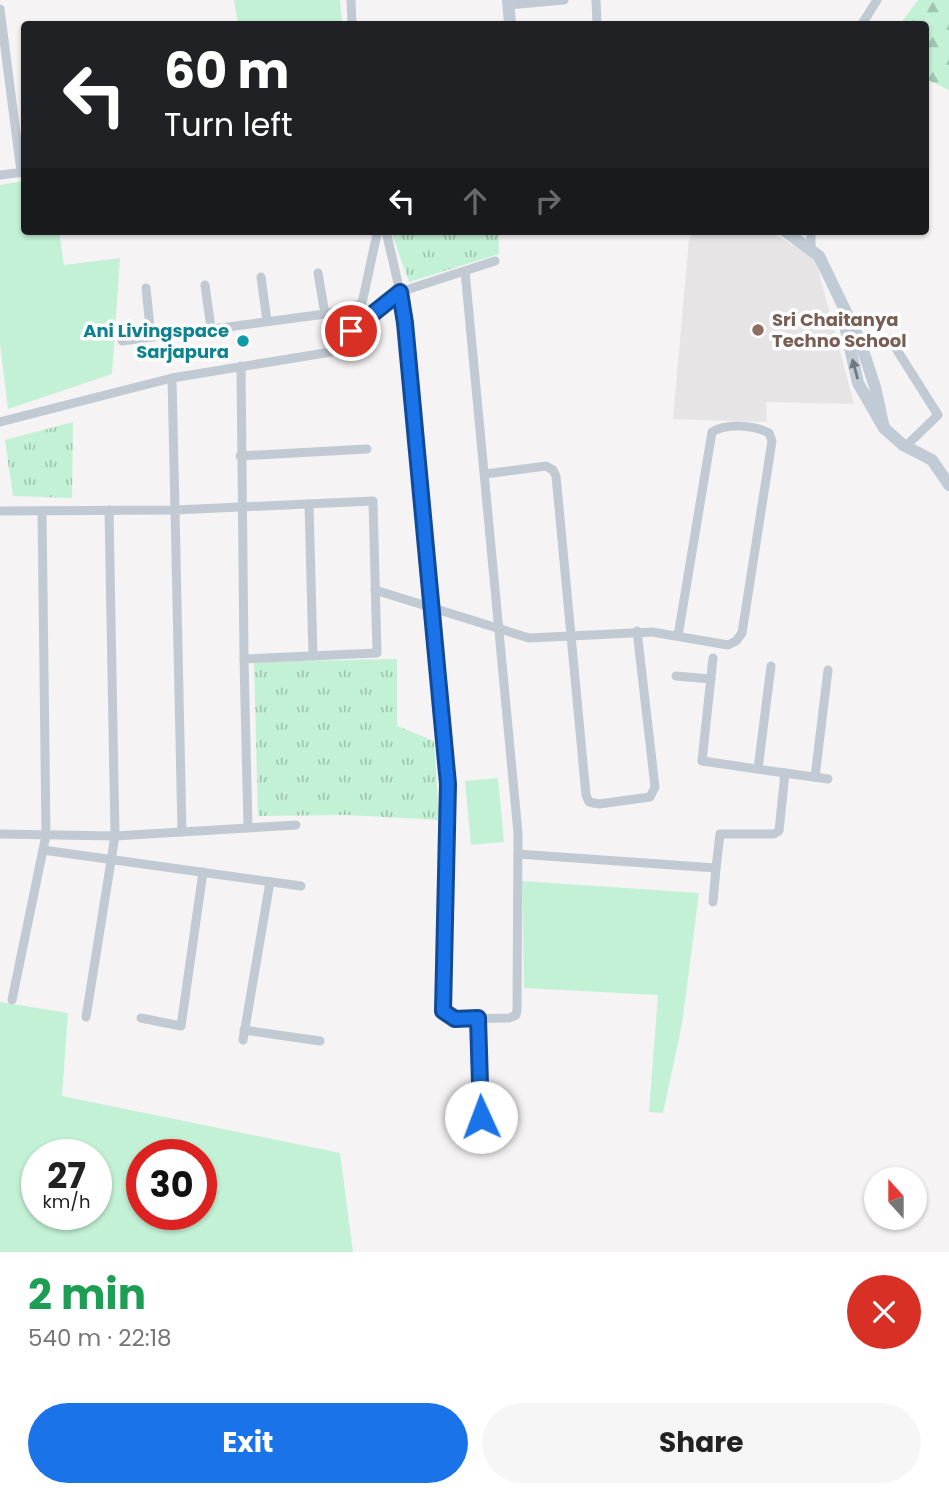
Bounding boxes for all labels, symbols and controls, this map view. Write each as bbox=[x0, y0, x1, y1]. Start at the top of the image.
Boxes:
text: 60 m bbox=[164, 37, 289, 105]
icon: left bbox=[49, 49, 140, 140]
text: Turn left bbox=[164, 102, 293, 147]
icon: left bbox=[383, 182, 421, 220]
icon: ahead bbox=[456, 182, 494, 220]
icon: right bbox=[529, 182, 567, 220]
pin bbox=[321, 301, 381, 361]
place label: Sri Chaitanya Techno School bbox=[772, 307, 907, 353]
icon: arrive bbox=[332, 312, 370, 350]
place label: Ani Livingspace Sarjapura bbox=[83, 318, 229, 364]
marker: Sri Chaitanya Techno School bbox=[750, 322, 766, 338]
marker: Ani Livingspace Sarjapura bbox=[235, 333, 251, 349]
one-way arrow bbox=[849, 358, 860, 380]
position arrow bbox=[444, 1080, 518, 1154]
speed limit sign: 30 bbox=[126, 1139, 217, 1230]
text: 27 bbox=[47, 1151, 86, 1200]
north arrow bbox=[864, 1167, 928, 1230]
map controls bbox=[864, 1167, 927, 1230]
text: km/h bbox=[43, 1189, 90, 1214]
text: 2 min bbox=[28, 1265, 146, 1324]
button: close bbox=[847, 1275, 921, 1349]
text: 540 m · 22:18 bbox=[28, 1322, 172, 1354]
button: Exit bbox=[28, 1403, 468, 1483]
button: Share bbox=[482, 1403, 921, 1483]

